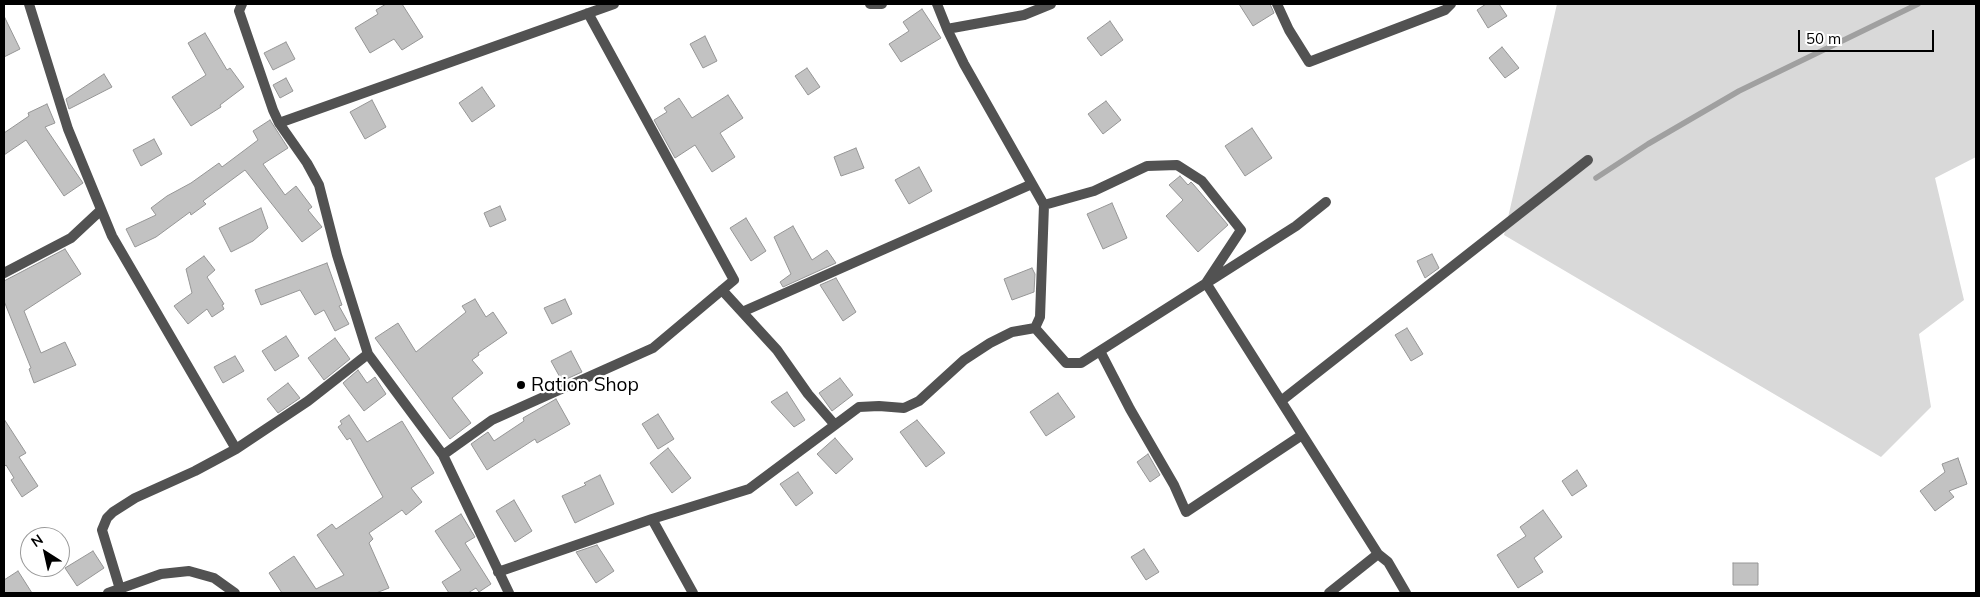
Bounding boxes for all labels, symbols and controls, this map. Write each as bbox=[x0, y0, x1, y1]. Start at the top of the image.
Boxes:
scale bar bbox=[1800, 20, 1936, 52]
text: 50 m bbox=[1806, 29, 1841, 48]
place label: Ration Shop bbox=[531, 374, 639, 396]
marker: Ration Shop bbox=[515, 379, 527, 391]
north arrow bbox=[20, 527, 70, 577]
text: N bbox=[27, 530, 46, 551]

